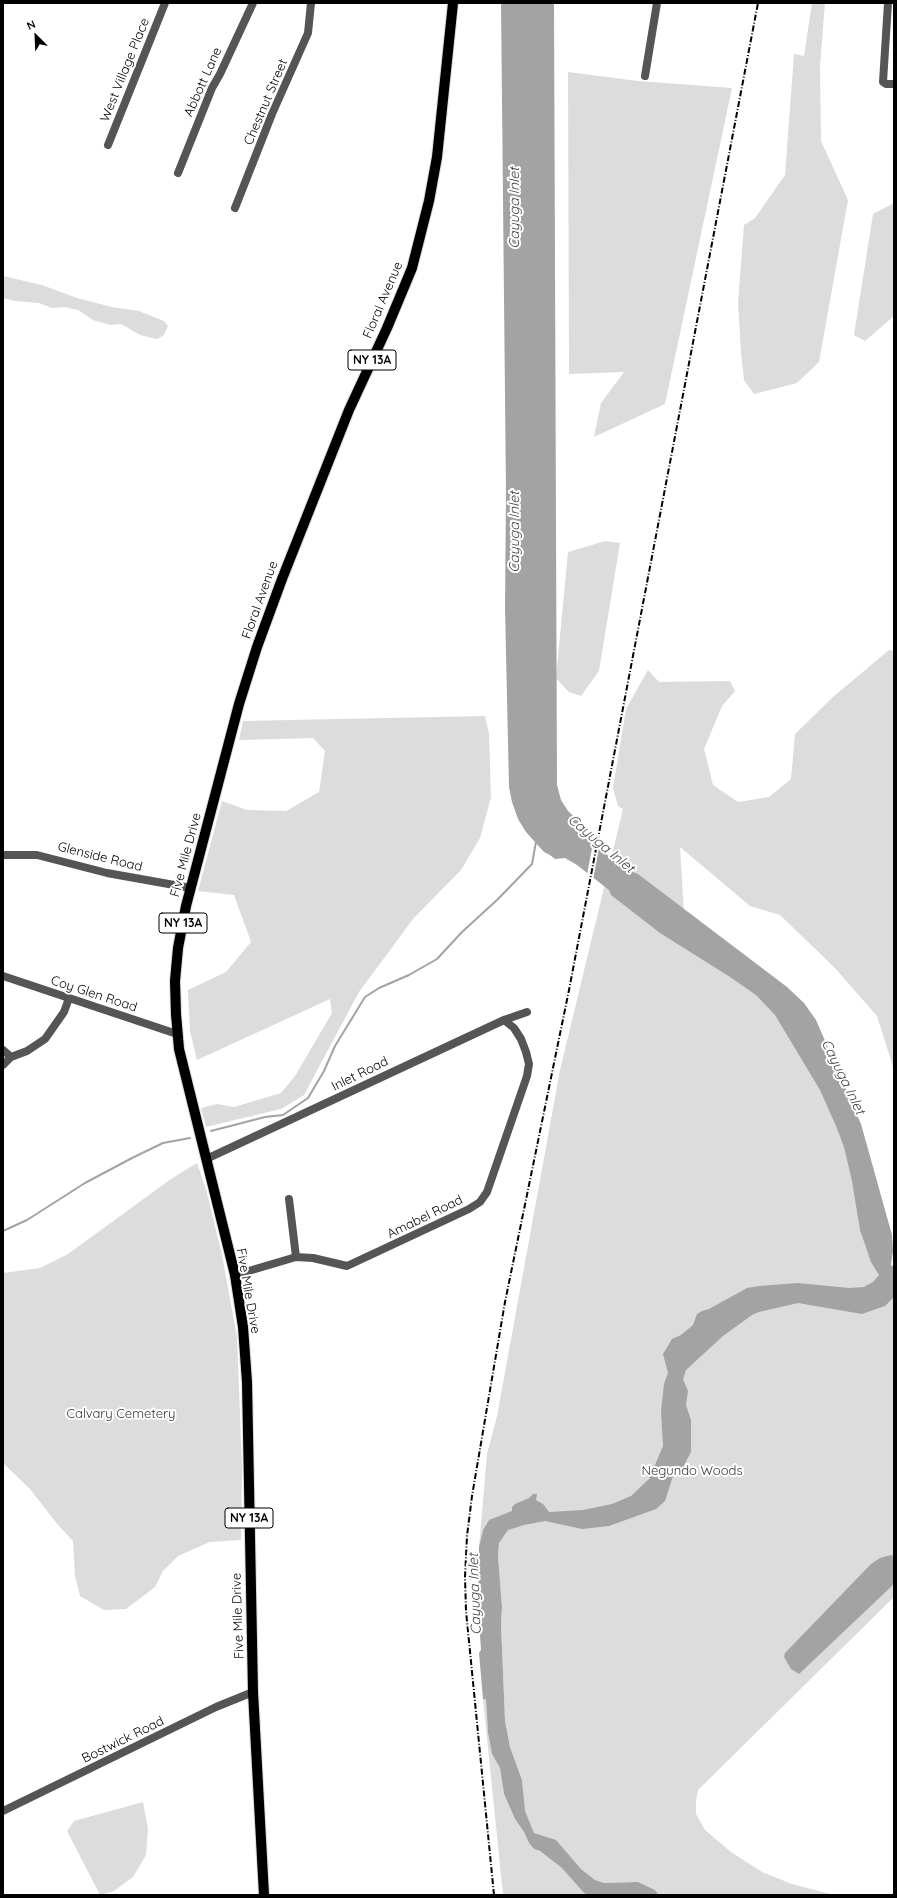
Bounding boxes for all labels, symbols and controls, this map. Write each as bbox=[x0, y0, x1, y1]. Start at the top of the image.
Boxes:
north arrow bbox=[16, 16, 56, 56]
street label: West Village Place bbox=[97, 16, 153, 124]
text: N bbox=[25, 17, 38, 33]
street label: Abbott Lane bbox=[181, 45, 225, 119]
street label: Chestnut Street bbox=[241, 57, 291, 147]
water label: Cayuga Inlet bbox=[507, 167, 523, 249]
street label: Floral Avenue bbox=[360, 259, 406, 341]
road number: NY 13A bbox=[348, 350, 396, 370]
water label: Cayuga Inlet bbox=[507, 491, 523, 573]
street label: Floral Avenue bbox=[239, 559, 281, 641]
street label: Five Mile Drive bbox=[167, 811, 205, 899]
water label: Cayuga Inlet bbox=[564, 811, 638, 877]
street label: Glenside Road bbox=[56, 839, 144, 875]
road number: NY 13A bbox=[159, 913, 207, 933]
street label: Coy Glen Road bbox=[49, 973, 139, 1015]
water label: Cayuga Inlet bbox=[818, 1037, 868, 1117]
street label: Inlet Road bbox=[329, 1054, 391, 1094]
street label: Amabel Road bbox=[385, 1192, 465, 1242]
street label: Five Mile Drive bbox=[233, 1247, 263, 1335]
park label: Calvary Cemetery bbox=[67, 1406, 175, 1422]
park label: Negundo Woods bbox=[642, 1463, 742, 1479]
road number: NY 13A bbox=[225, 1508, 273, 1528]
water label: Cayuga Inlet bbox=[465, 1553, 485, 1635]
street label: Five Mile Drive bbox=[229, 1573, 247, 1659]
street label: Bostwick Road bbox=[79, 1713, 167, 1767]

